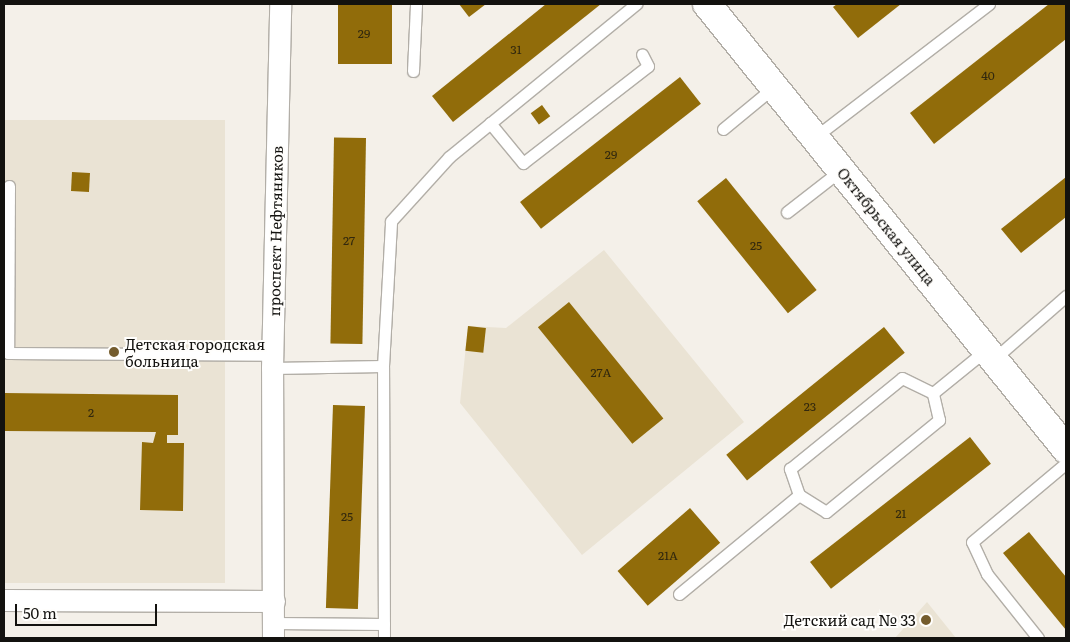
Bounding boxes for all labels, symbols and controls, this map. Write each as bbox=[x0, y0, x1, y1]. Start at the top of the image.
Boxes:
house number: 29 bbox=[358, 27, 370, 41]
house number: 31 bbox=[510, 43, 522, 57]
house number: 40 bbox=[981, 69, 995, 83]
street label: проспект Нефтяников bbox=[265, 146, 285, 316]
house number: 29 bbox=[605, 148, 617, 162]
street label: Октябрьская улица bbox=[834, 164, 940, 288]
house number: 27 bbox=[343, 234, 355, 248]
house number: 25 bbox=[750, 239, 762, 253]
place label: Детская городская больница bbox=[125, 334, 265, 369]
marker: Детская городская больница bbox=[107, 345, 121, 359]
house number: 27А bbox=[591, 366, 611, 380]
house number: 23 bbox=[804, 400, 816, 414]
house number: 2 bbox=[88, 406, 94, 420]
house number: 21 bbox=[896, 507, 906, 521]
house number: 25 bbox=[341, 510, 353, 524]
house number: 21А bbox=[658, 549, 678, 563]
scale bar bbox=[18, 594, 160, 626]
text: 50 m bbox=[23, 601, 57, 624]
place label: Детский сад № 33 bbox=[784, 611, 916, 629]
marker: Детский сад № 33 bbox=[920, 614, 932, 626]

